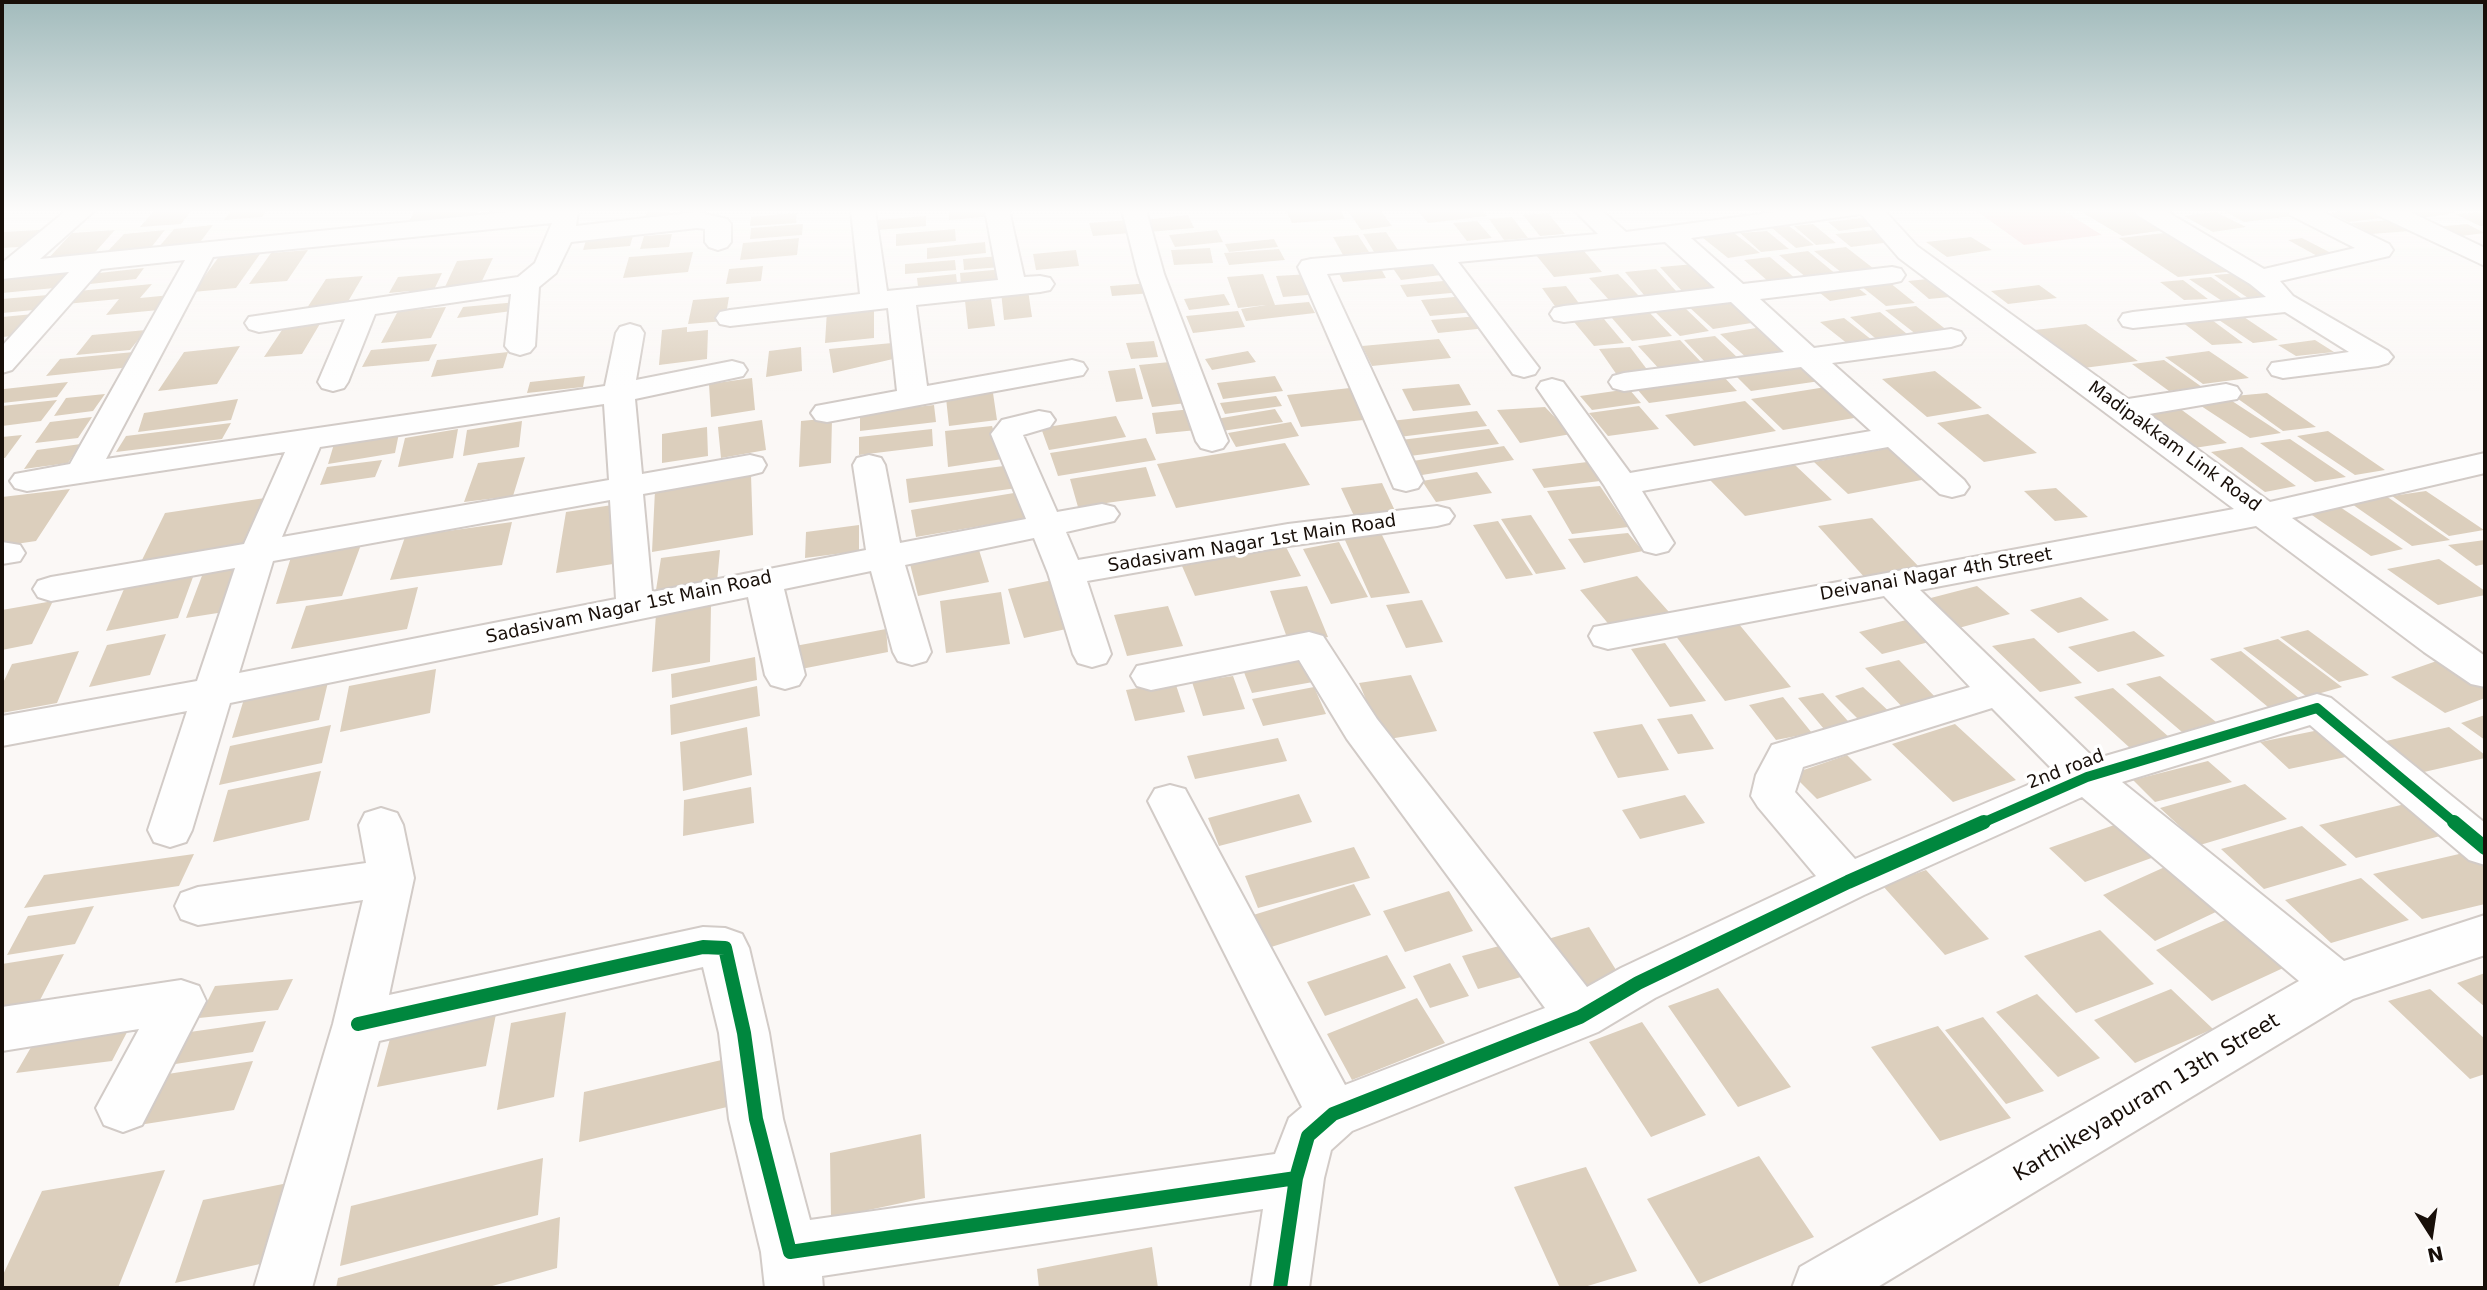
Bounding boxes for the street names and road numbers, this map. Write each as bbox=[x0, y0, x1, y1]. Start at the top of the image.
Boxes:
street label: Madipakkam Link Road bbox=[2084, 377, 2264, 517]
street label: Sadasivam Nagar 1st Main Road bbox=[1106, 511, 1398, 577]
street label: Deivanai Nagar 4th Street bbox=[1818, 544, 2054, 606]
street label: Sadasivam Nagar 1st Main Road bbox=[484, 567, 774, 649]
street label: 2nd road bbox=[2025, 745, 2107, 795]
street label: Karthikeyapuram 13th Street bbox=[2009, 1008, 2285, 1188]

